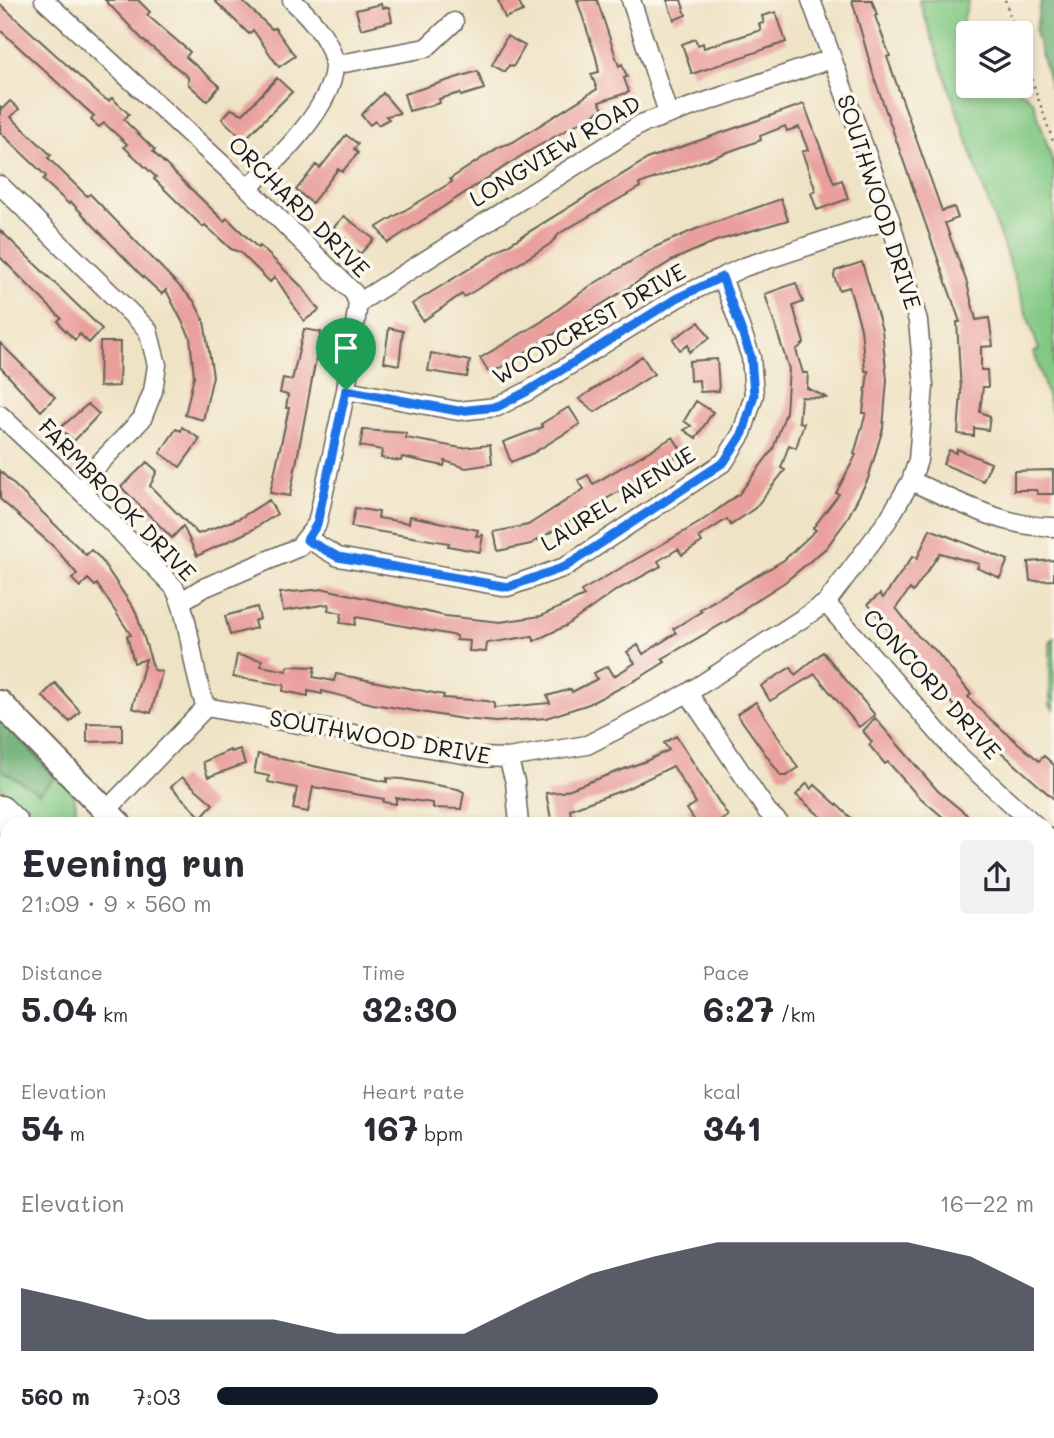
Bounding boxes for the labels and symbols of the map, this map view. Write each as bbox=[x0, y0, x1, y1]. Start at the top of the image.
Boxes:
street label: LONGVIEW ROAD bbox=[463, 87, 646, 213]
street label: SOUTHWOOD DRIVE bbox=[831, 90, 929, 313]
street label: ORCHARD DRIVE bbox=[223, 129, 377, 283]
street label: WOODCREST DRIVE bbox=[486, 256, 691, 391]
pin bbox=[316, 318, 376, 390]
street label: FARMBROOK DRIVE bbox=[32, 412, 203, 587]
street label: LAUREL AVENUE bbox=[535, 439, 700, 558]
street label: CONCORD DRIVE bbox=[857, 602, 1008, 765]
street label: SOUTHWOOD DRIVE bbox=[267, 702, 493, 770]

